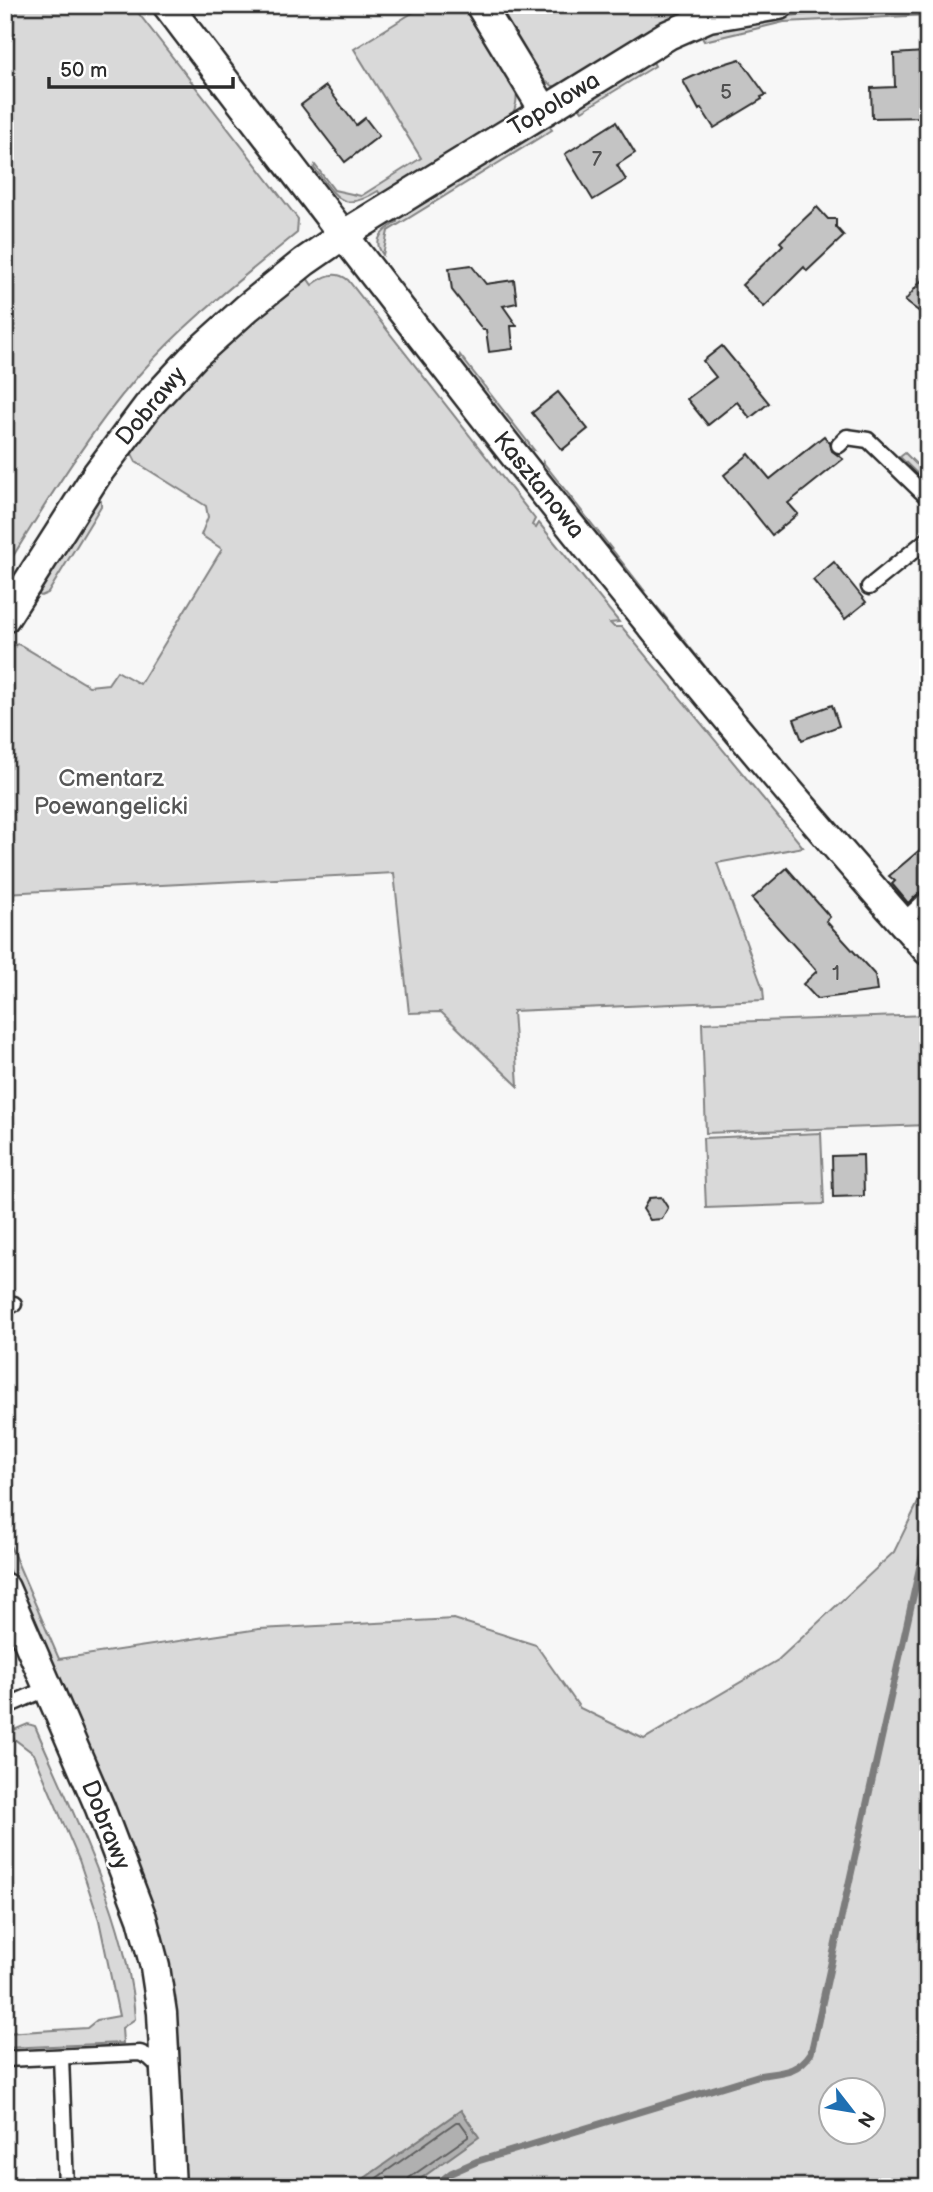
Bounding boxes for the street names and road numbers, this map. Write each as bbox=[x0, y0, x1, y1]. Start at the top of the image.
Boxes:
street label: Topolowa bbox=[503, 65, 605, 143]
street label: Dobrawy bbox=[110, 361, 192, 451]
street label: Kasztanowa bbox=[487, 426, 591, 544]
street label: Dobrawy bbox=[75, 1776, 137, 1874]

